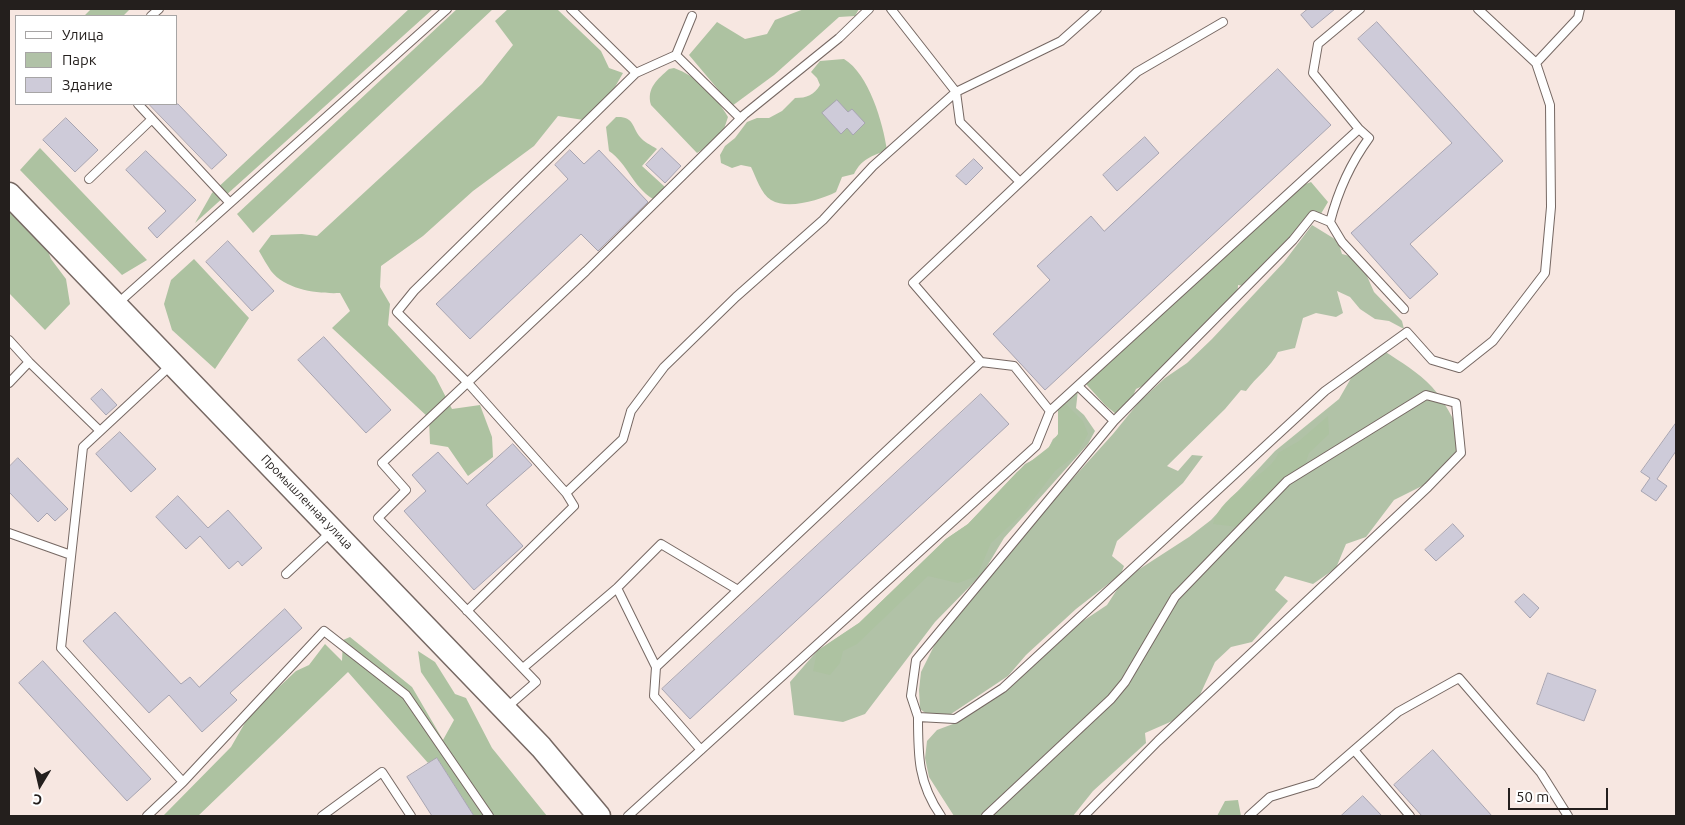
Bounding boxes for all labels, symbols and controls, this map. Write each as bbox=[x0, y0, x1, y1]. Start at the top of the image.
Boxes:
legend bbox=[15, 15, 178, 105]
text: Улица bbox=[62, 26, 104, 43]
text: Парк bbox=[62, 51, 97, 68]
text: Здание bbox=[62, 76, 113, 93]
street label: Промышленная улица bbox=[258, 452, 356, 552]
north arrow bbox=[15, 760, 65, 810]
scale bar bbox=[1510, 778, 1610, 810]
text: 50 m bbox=[1516, 788, 1549, 805]
text: С bbox=[32, 791, 43, 808]

